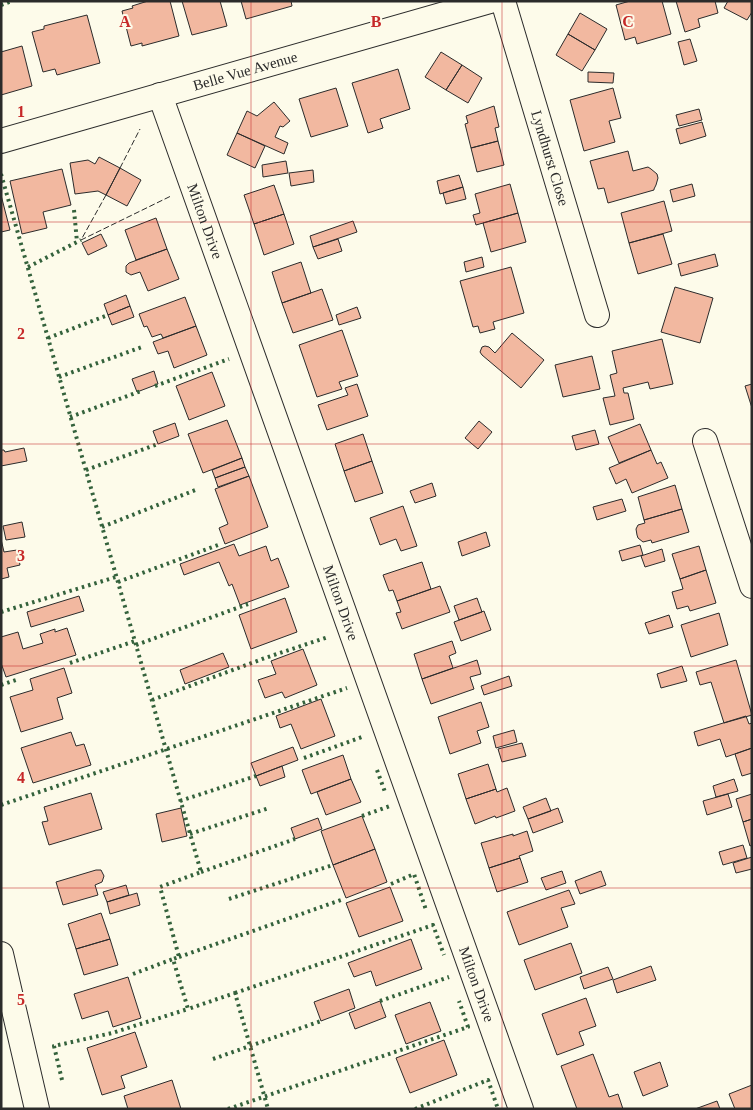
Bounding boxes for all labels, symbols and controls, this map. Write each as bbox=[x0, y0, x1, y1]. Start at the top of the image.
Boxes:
text: A bbox=[119, 13, 131, 30]
text: B bbox=[371, 13, 382, 30]
text: C bbox=[622, 13, 634, 30]
street label: Belle Vue Avenue bbox=[191, 48, 300, 94]
text: 1 bbox=[17, 103, 25, 120]
street label: Lyndhurst Close bbox=[528, 108, 572, 208]
street label: Milton Drive bbox=[184, 181, 226, 261]
text: 2 bbox=[17, 325, 25, 342]
text: 3 bbox=[17, 547, 25, 564]
street label: Milton Drive bbox=[320, 563, 362, 643]
text: 4 bbox=[17, 769, 25, 786]
street label: Milton Drive bbox=[456, 945, 497, 1024]
text: 5 bbox=[17, 991, 25, 1008]

